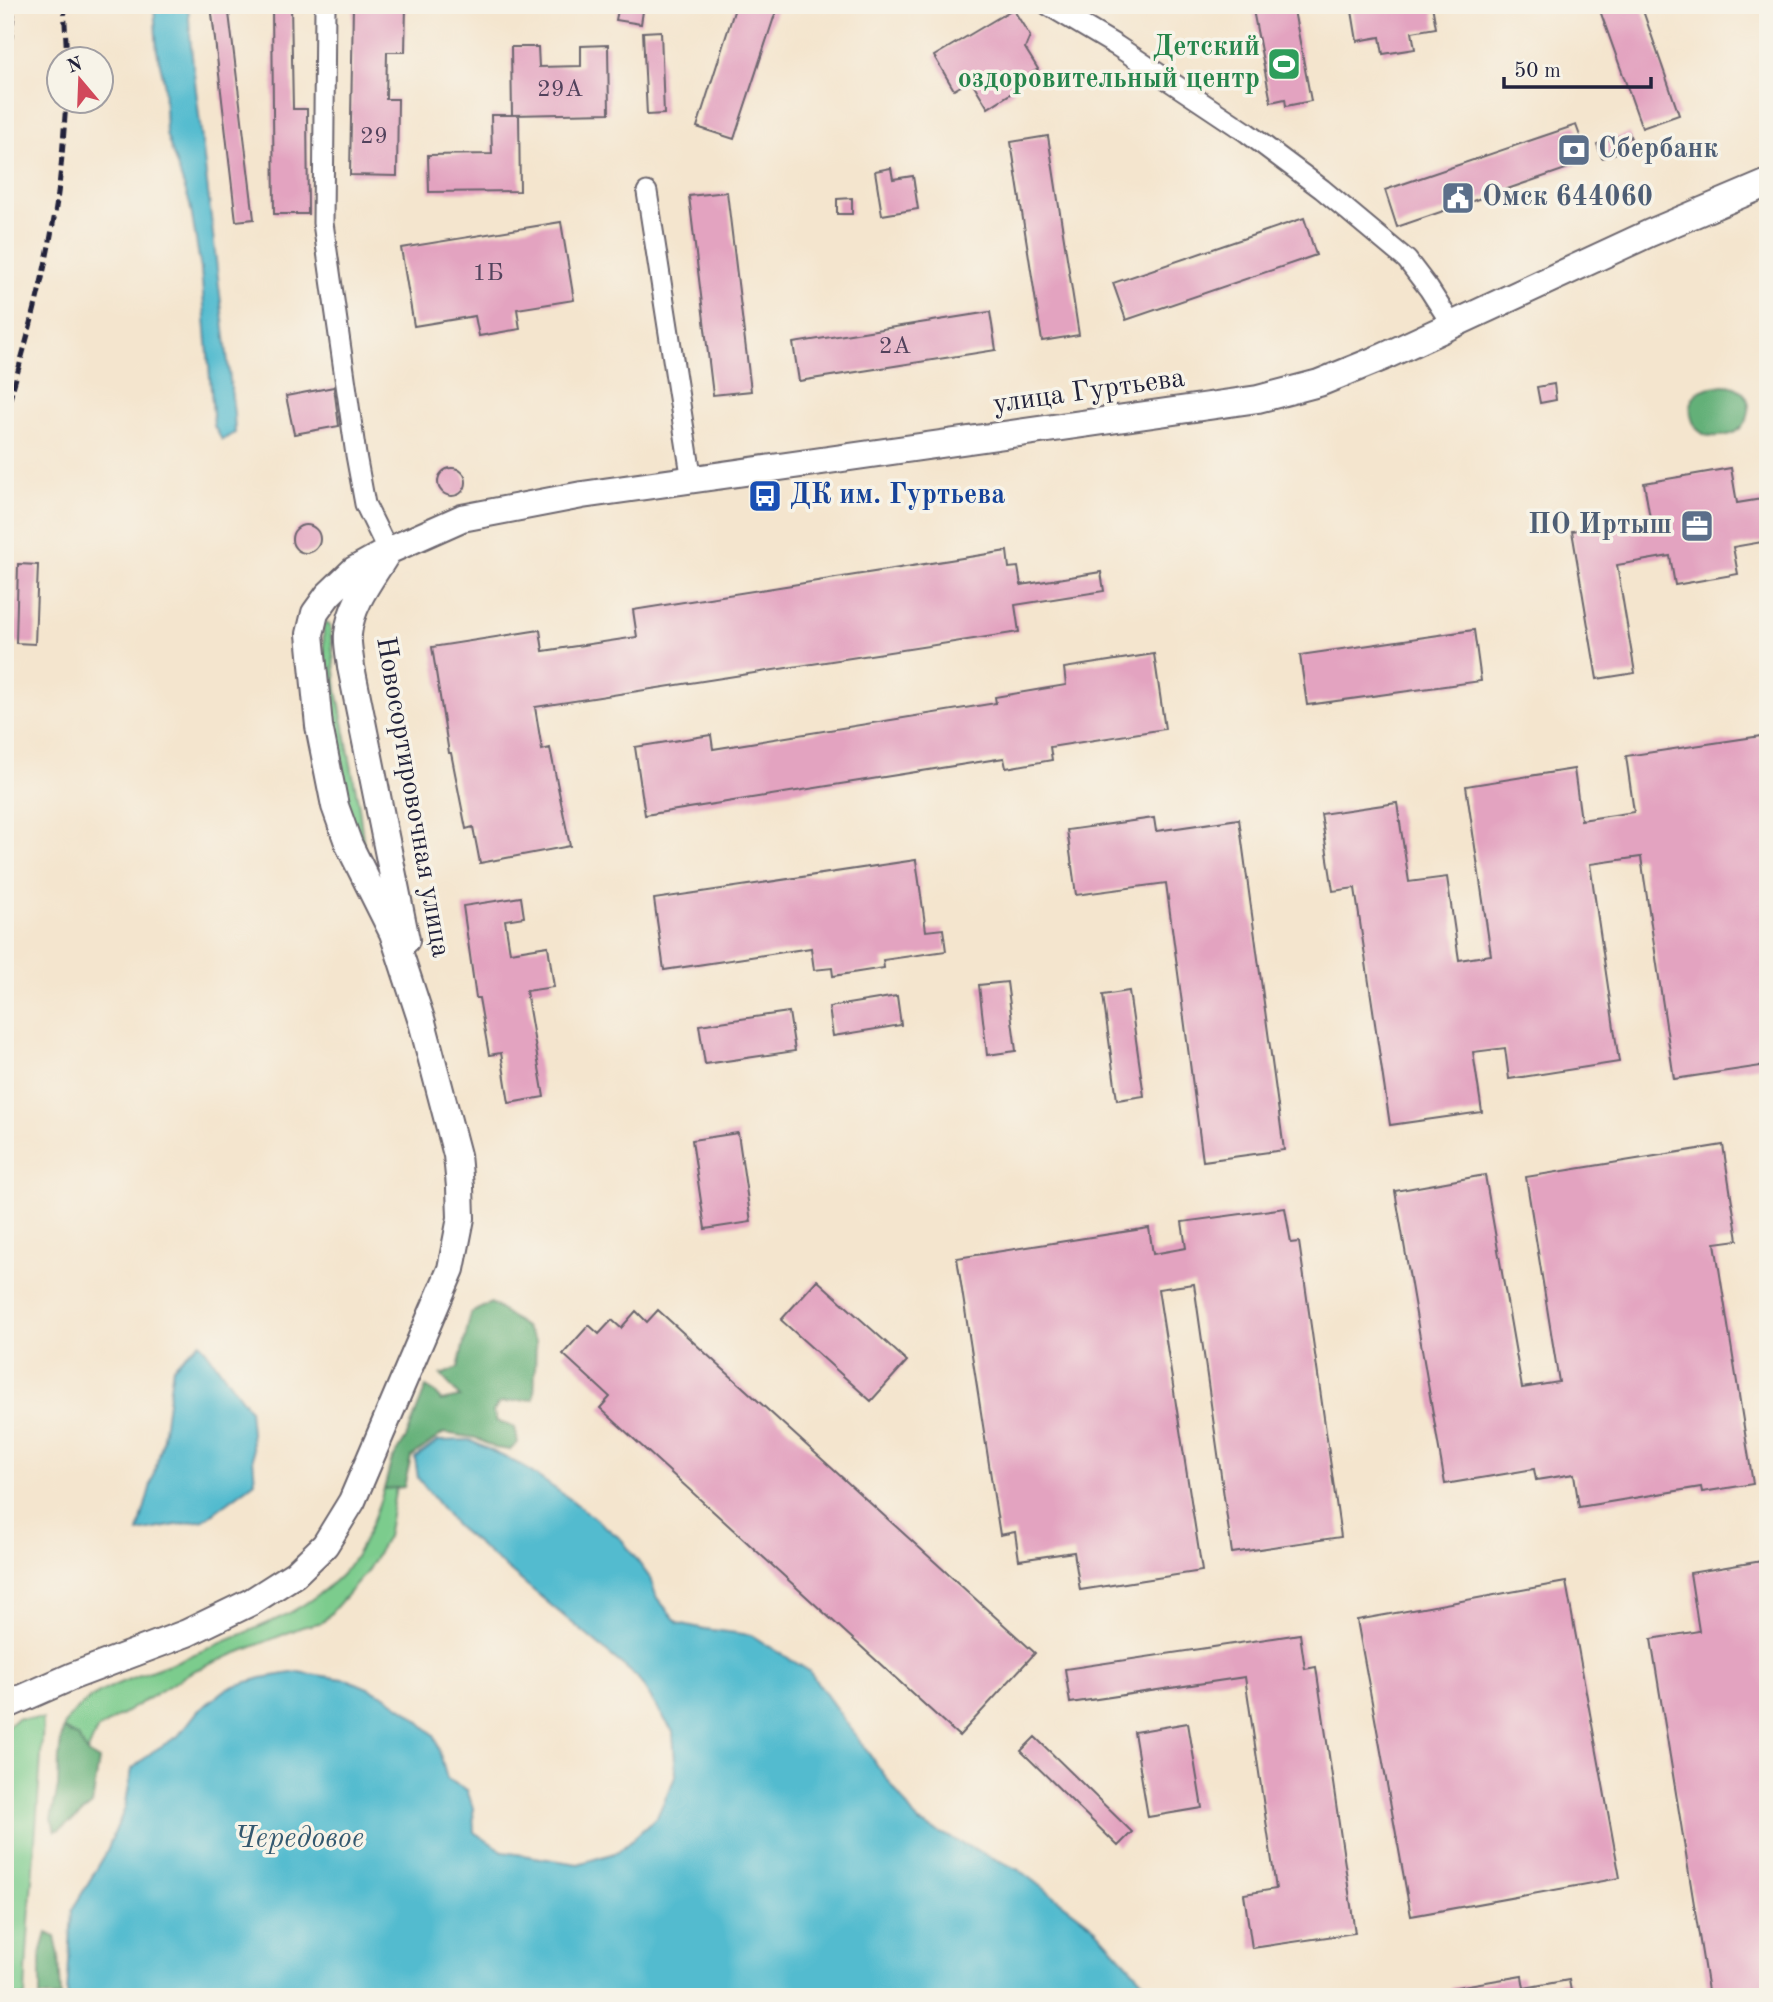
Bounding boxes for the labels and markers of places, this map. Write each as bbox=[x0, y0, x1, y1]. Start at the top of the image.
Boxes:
place label: Детский оздоровительный центр bbox=[958, 34, 1260, 94]
sports icon: Детский оздоровительный центр bbox=[1265, 45, 1303, 83]
bank icon: Сбербанк bbox=[1555, 131, 1593, 169]
place label: Сбербанк bbox=[1598, 135, 1718, 164]
public building icon: Омск 644060 bbox=[1439, 179, 1477, 217]
place label: Омск 644060 bbox=[1482, 183, 1653, 212]
bus stop icon: ДК им. Гуртьева bbox=[746, 477, 784, 515]
place label: ДК им. Гуртьева bbox=[790, 481, 1005, 510]
office icon: ПО Иртыш bbox=[1678, 507, 1716, 545]
place label: ПО Иртыш bbox=[1528, 511, 1672, 540]

